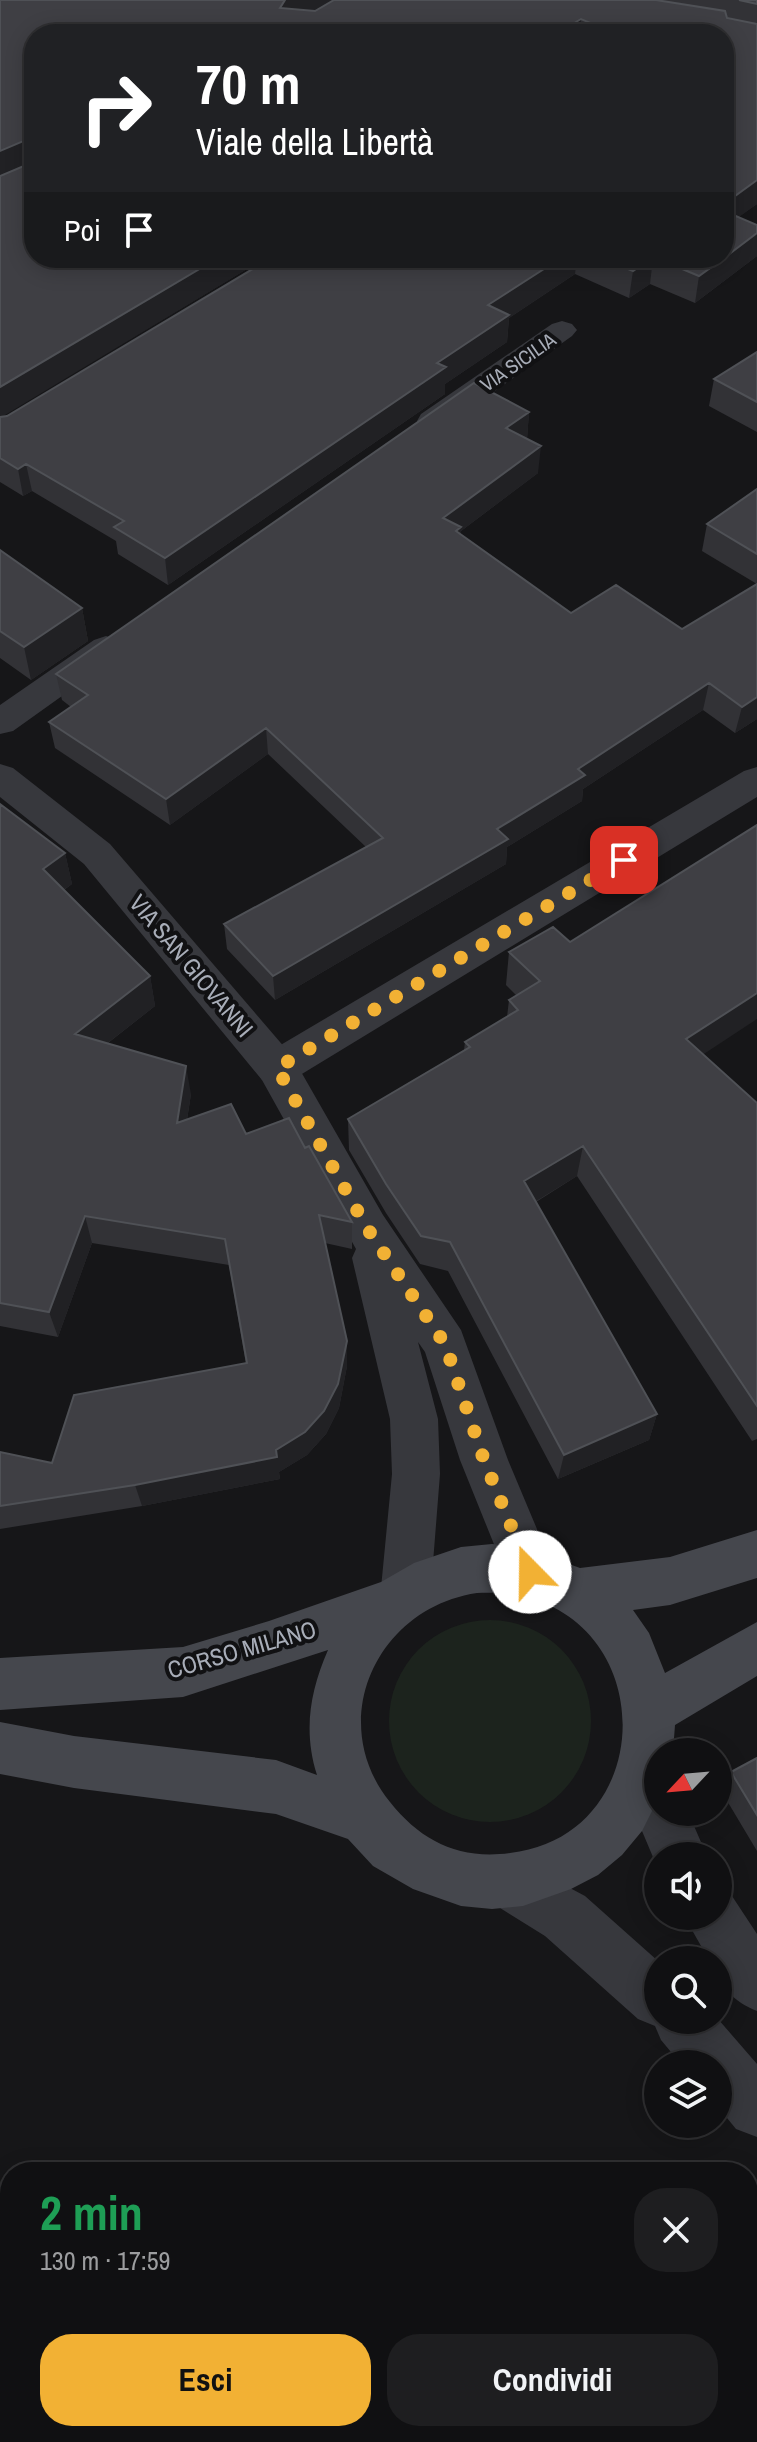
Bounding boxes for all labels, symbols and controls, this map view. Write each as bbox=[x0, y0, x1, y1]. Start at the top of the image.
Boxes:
text: 70 m bbox=[196, 46, 301, 121]
icon: right bbox=[64, 56, 168, 160]
text: Viale della Libertà bbox=[196, 118, 433, 166]
icon: arrive bbox=[117, 208, 161, 252]
text: Poi bbox=[64, 210, 101, 250]
street label: VIA SICILIA bbox=[474, 326, 561, 397]
pin bbox=[590, 826, 658, 894]
icon: arrive bbox=[602, 838, 646, 882]
street label: VIA SAN GIOVANNI bbox=[123, 887, 261, 1043]
position arrow bbox=[488, 1530, 572, 1614]
street label: CORSO MILANO bbox=[164, 1613, 320, 1686]
north arrow bbox=[644, 1738, 732, 1826]
map controls bbox=[644, 1738, 732, 2138]
button: sound bbox=[644, 1842, 732, 1930]
button: search bbox=[644, 1946, 732, 2034]
button: layers bbox=[644, 2050, 732, 2138]
text: 2 min bbox=[40, 2180, 143, 2245]
button: close bbox=[634, 2188, 718, 2272]
text: 130 m · 17:59 bbox=[40, 2243, 170, 2278]
button: Esci bbox=[40, 2334, 371, 2426]
button: Condividi bbox=[387, 2334, 718, 2426]

